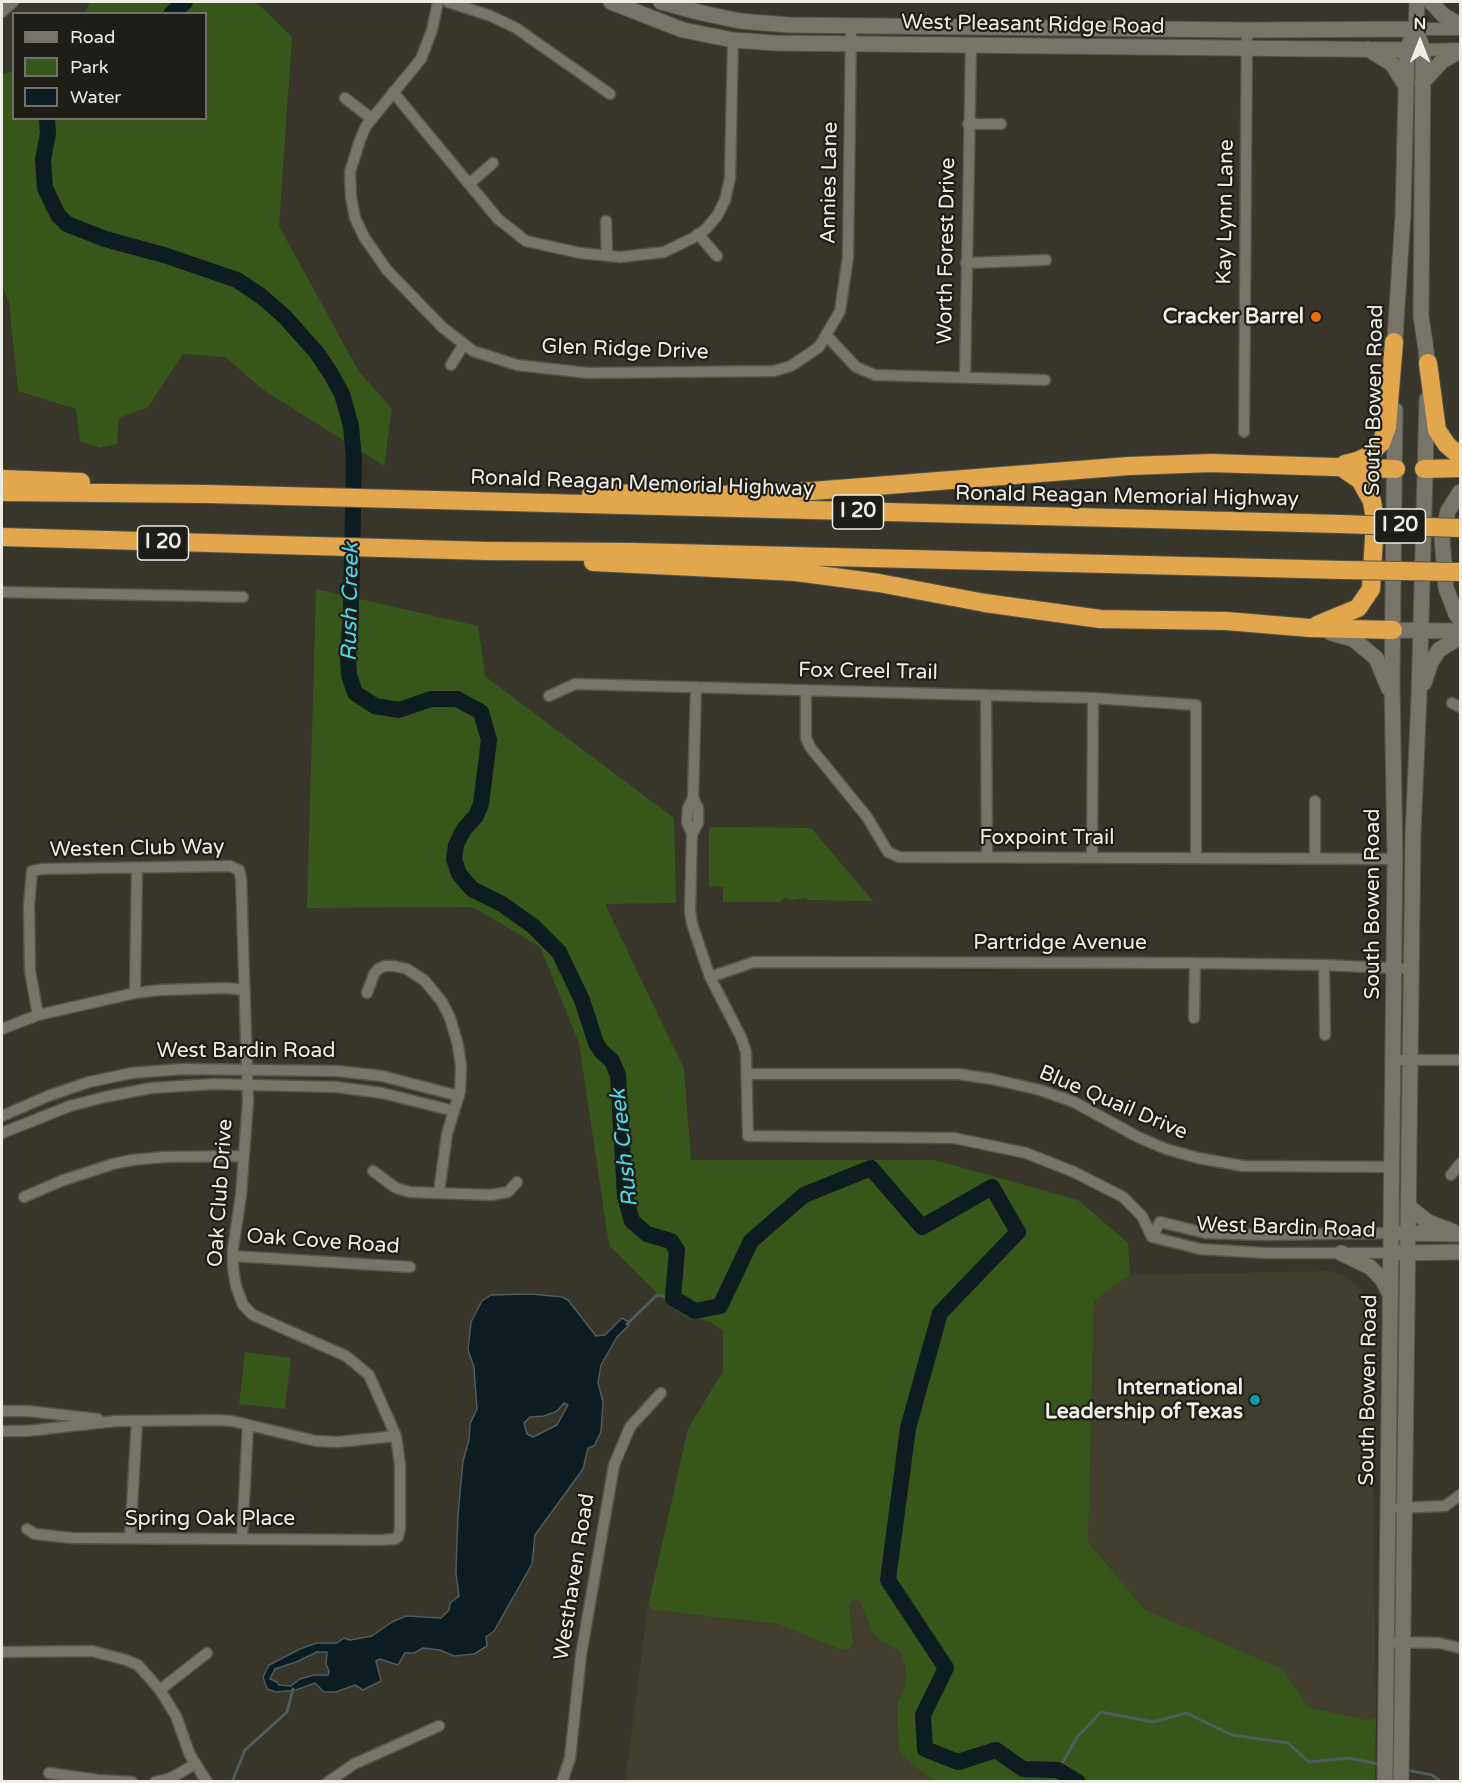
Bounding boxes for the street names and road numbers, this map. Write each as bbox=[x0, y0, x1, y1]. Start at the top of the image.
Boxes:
street label: West Pleasant Ridge Road bbox=[901, 10, 1165, 40]
street label: Annies Lane bbox=[816, 122, 844, 244]
street label: Kay Lynn Lane bbox=[1212, 139, 1240, 285]
street label: Worth Forest Drive bbox=[933, 157, 961, 345]
street label: South Bowen Road bbox=[1361, 304, 1389, 496]
street label: Glen Ridge Drive bbox=[541, 334, 709, 366]
street label: Ronald Reagan Memorial Highway bbox=[470, 465, 814, 503]
street label: Ronald Reagan Memorial Highway bbox=[955, 481, 1299, 513]
road number: I 20 bbox=[832, 495, 884, 529]
road number: I 20 bbox=[1374, 509, 1426, 543]
road number: I 20 bbox=[138, 526, 188, 560]
street label: Fox Creel Trail bbox=[798, 658, 938, 686]
street label: South Bowen Road bbox=[1360, 808, 1386, 1000]
street label: Foxpoint Trail bbox=[980, 825, 1114, 851]
street label: Westen Club Way bbox=[49, 835, 225, 863]
street label: Partridge Avenue bbox=[973, 930, 1147, 956]
street label: West Bardin Road bbox=[156, 1038, 336, 1064]
street label: Blue Quail Drive bbox=[1035, 1060, 1191, 1146]
street label: Oak Club Drive bbox=[203, 1118, 239, 1268]
street label: West Bardin Road bbox=[1196, 1212, 1376, 1244]
street label: Oak Cove Road bbox=[246, 1224, 400, 1260]
street label: South Bowen Road bbox=[1355, 1294, 1383, 1486]
street label: Westhaven Road bbox=[549, 1492, 601, 1662]
street label: Spring Oak Place bbox=[125, 1506, 295, 1532]

